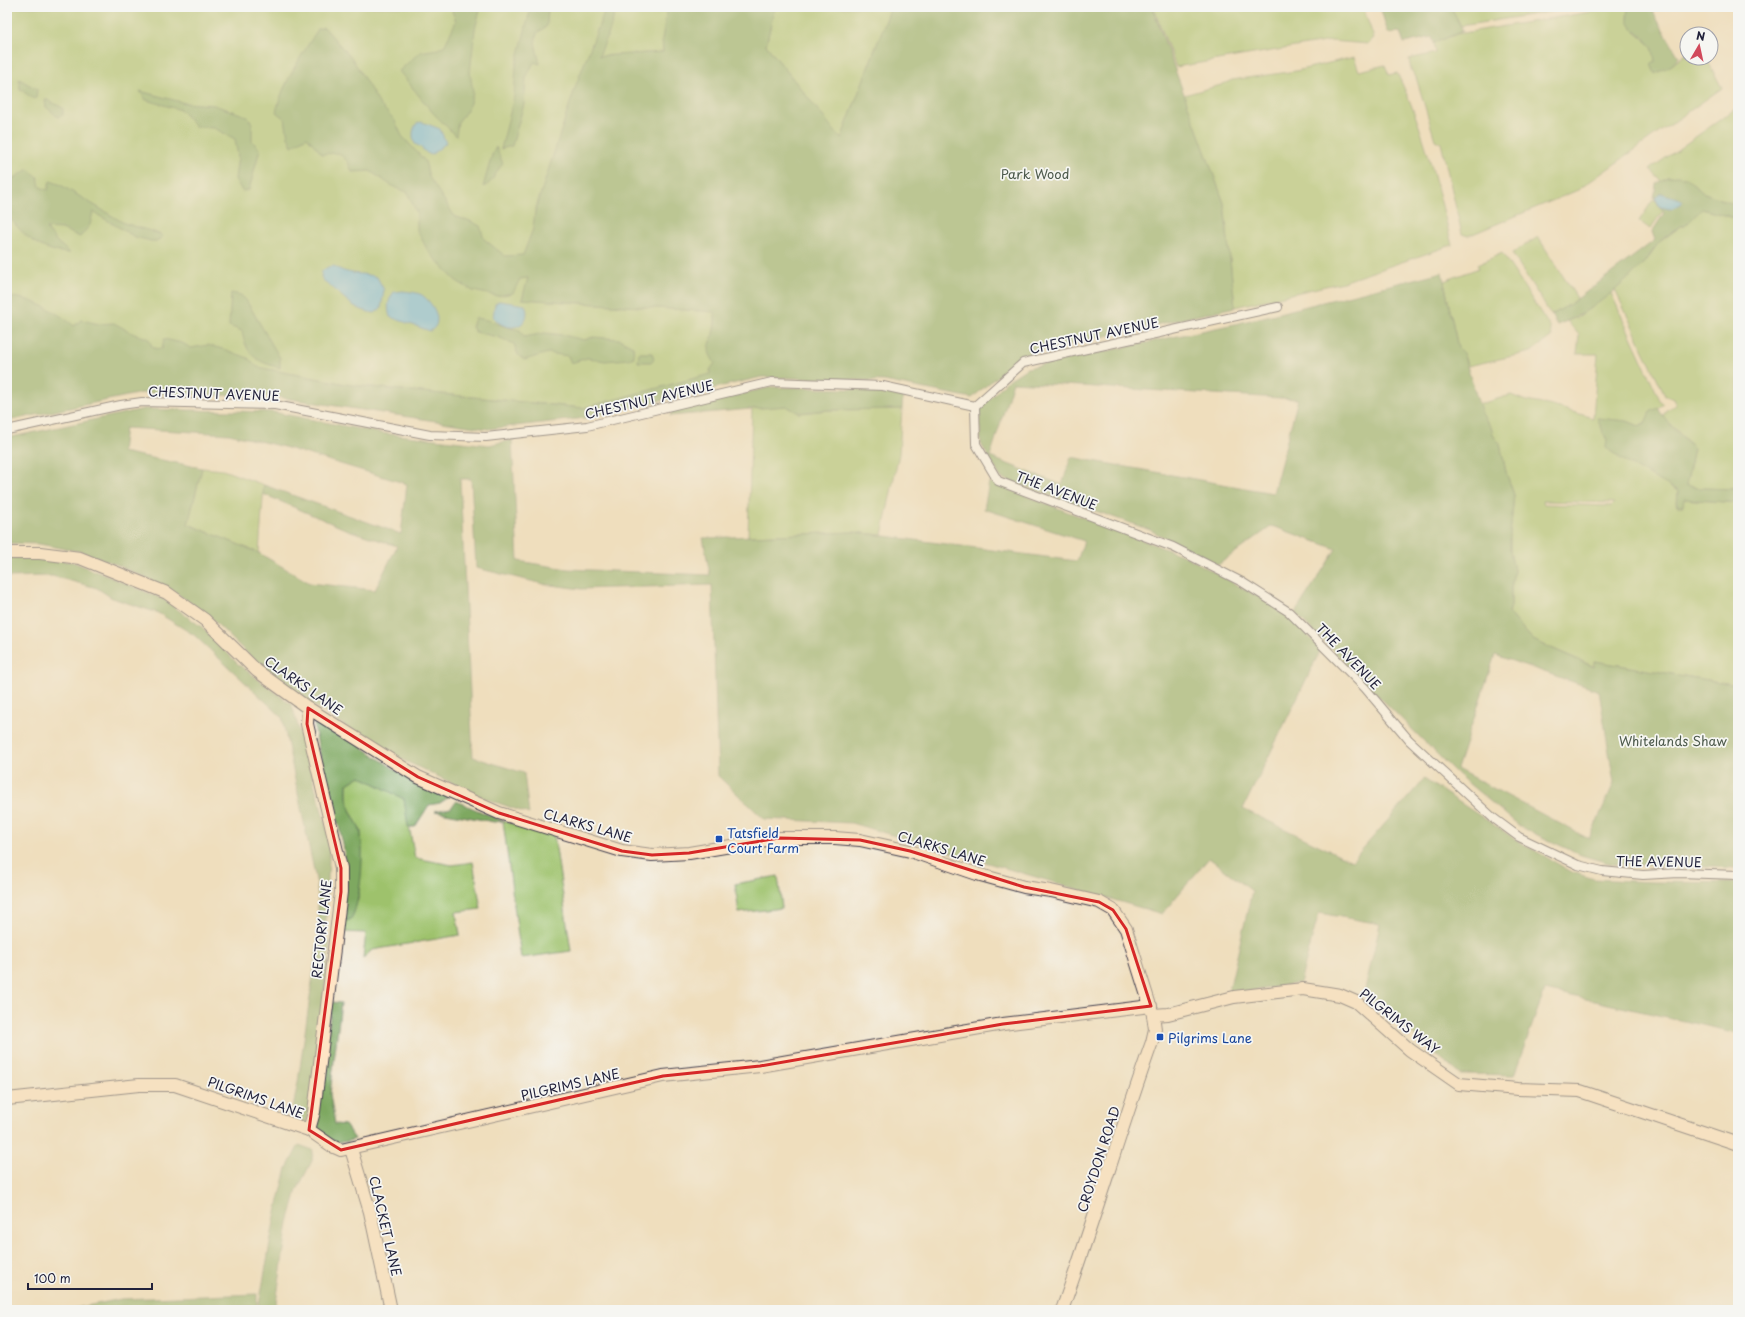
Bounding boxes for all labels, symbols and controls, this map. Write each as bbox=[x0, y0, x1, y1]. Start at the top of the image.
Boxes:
north arrow bbox=[1679, 26, 1719, 66]
text: N bbox=[1695, 27, 1707, 45]
park label: Park Wood bbox=[1001, 164, 1069, 183]
street label: CHESTNUT AVENUE bbox=[1028, 312, 1160, 358]
street label: CHESTNUT AVENUE bbox=[583, 375, 715, 423]
street label: CHESTNUT AVENUE bbox=[148, 381, 280, 405]
street label: THE AVENUE bbox=[1014, 466, 1100, 514]
street label: THE AVENUE bbox=[1312, 619, 1386, 693]
street label: CLARKS LANE bbox=[261, 651, 347, 719]
park label: Whitelands Shaw bbox=[1619, 731, 1727, 750]
street label: CLARKS LANE bbox=[541, 803, 635, 847]
place label: Tatsfield Court Farm bbox=[727, 823, 799, 857]
street label: CLARKS LANE bbox=[896, 826, 988, 870]
marker: Tatsfield Court Farm bbox=[714, 834, 724, 844]
street label: THE AVENUE bbox=[1616, 851, 1702, 871]
street label: RECTORY LANE bbox=[306, 879, 336, 979]
street label: PILGRIMS WAY bbox=[1356, 984, 1445, 1059]
place label: Pilgrims Lane bbox=[1168, 1028, 1252, 1047]
marker: Pilgrims Lane bbox=[1155, 1032, 1165, 1042]
street label: PILGRIMS LANE bbox=[519, 1063, 621, 1105]
street label: PILGRIMS LANE bbox=[205, 1072, 307, 1122]
street label: CROYDON ROAD bbox=[1072, 1103, 1124, 1215]
street label: CLACKET LANE bbox=[365, 1174, 407, 1278]
scale bar bbox=[28, 1265, 152, 1291]
text: 100 m bbox=[34, 1269, 71, 1287]

